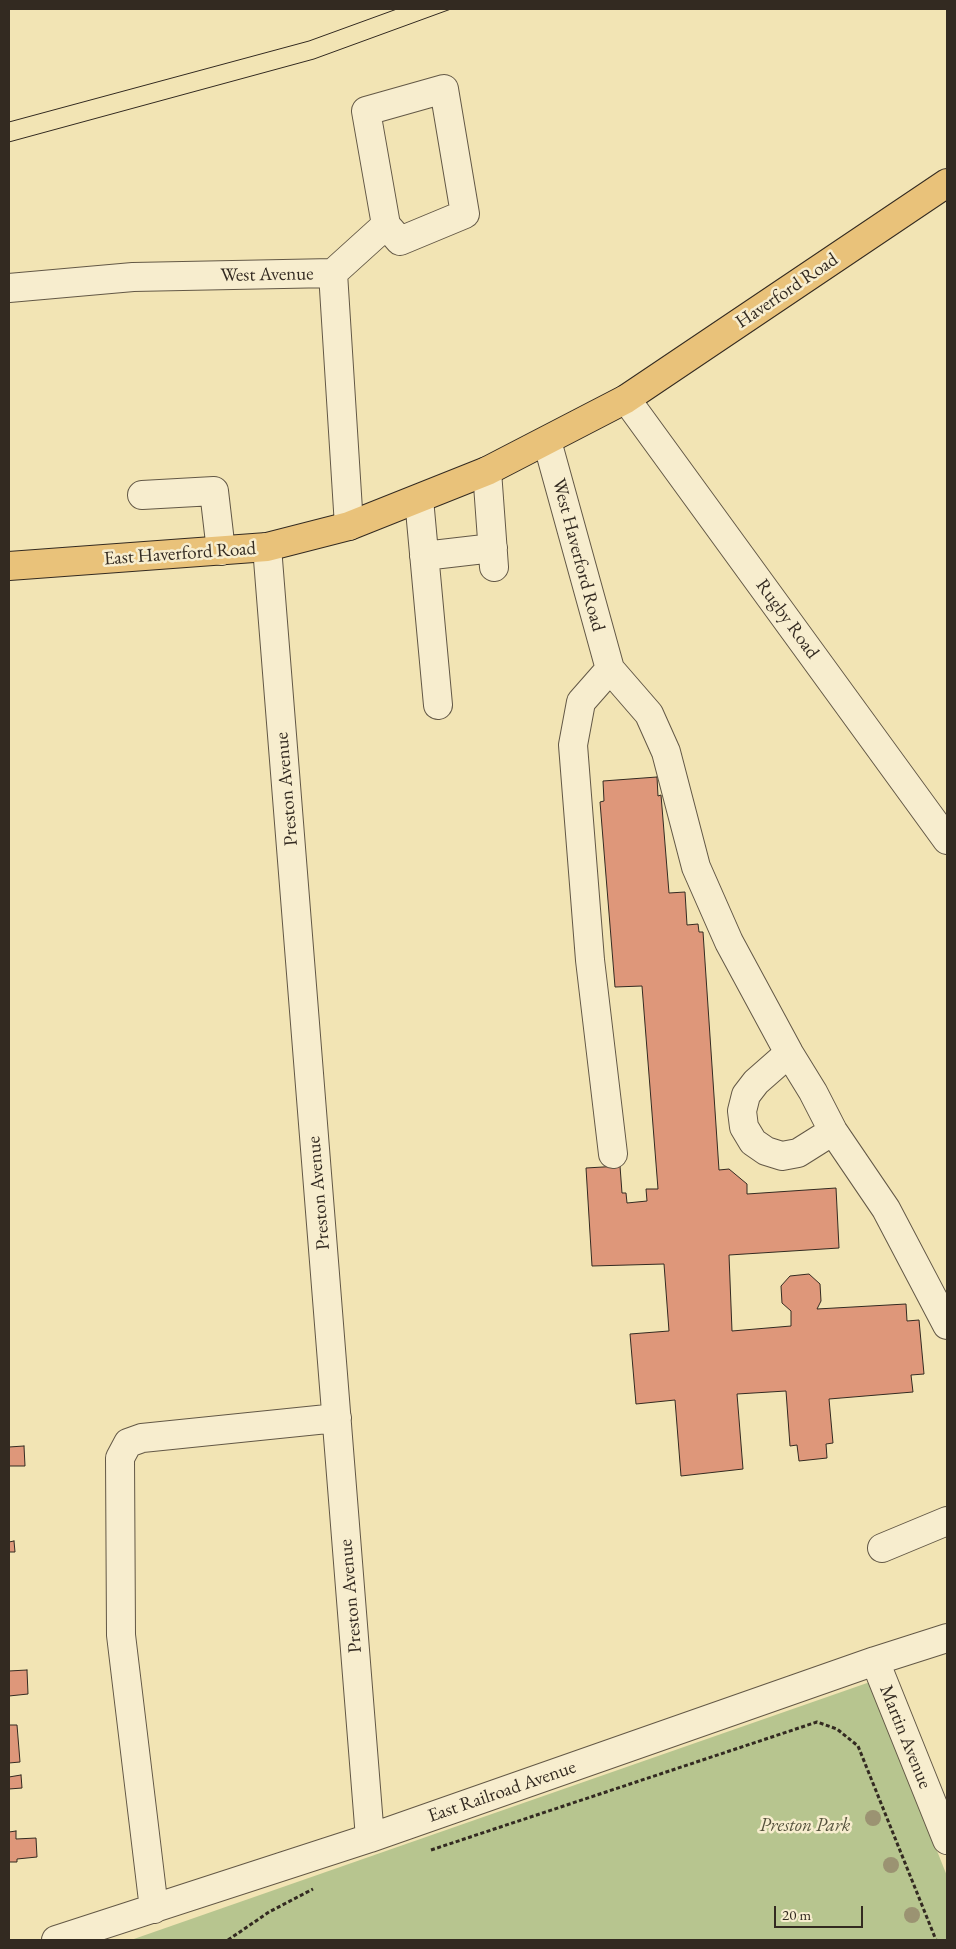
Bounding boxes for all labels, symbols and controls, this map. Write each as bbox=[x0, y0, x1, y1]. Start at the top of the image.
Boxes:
street label: Haverford Road bbox=[731, 248, 843, 334]
street label: West Avenue bbox=[220, 263, 314, 287]
street label: West Haverford Road bbox=[547, 476, 609, 634]
street label: East Haverford Road bbox=[103, 537, 257, 571]
street label: Rugby Road bbox=[750, 575, 824, 663]
street label: Preston Avenue bbox=[271, 731, 303, 847]
street label: Preston Avenue bbox=[303, 1135, 335, 1251]
street label: Preston Avenue bbox=[335, 1538, 367, 1654]
street label: Martin Avenue bbox=[874, 1682, 936, 1792]
street label: East Railroad Avenue bbox=[425, 1756, 579, 1828]
park label: Preston Park bbox=[760, 1815, 850, 1837]
scale bar bbox=[776, 1896, 865, 1928]
text: 20 m bbox=[782, 1905, 811, 1924]

